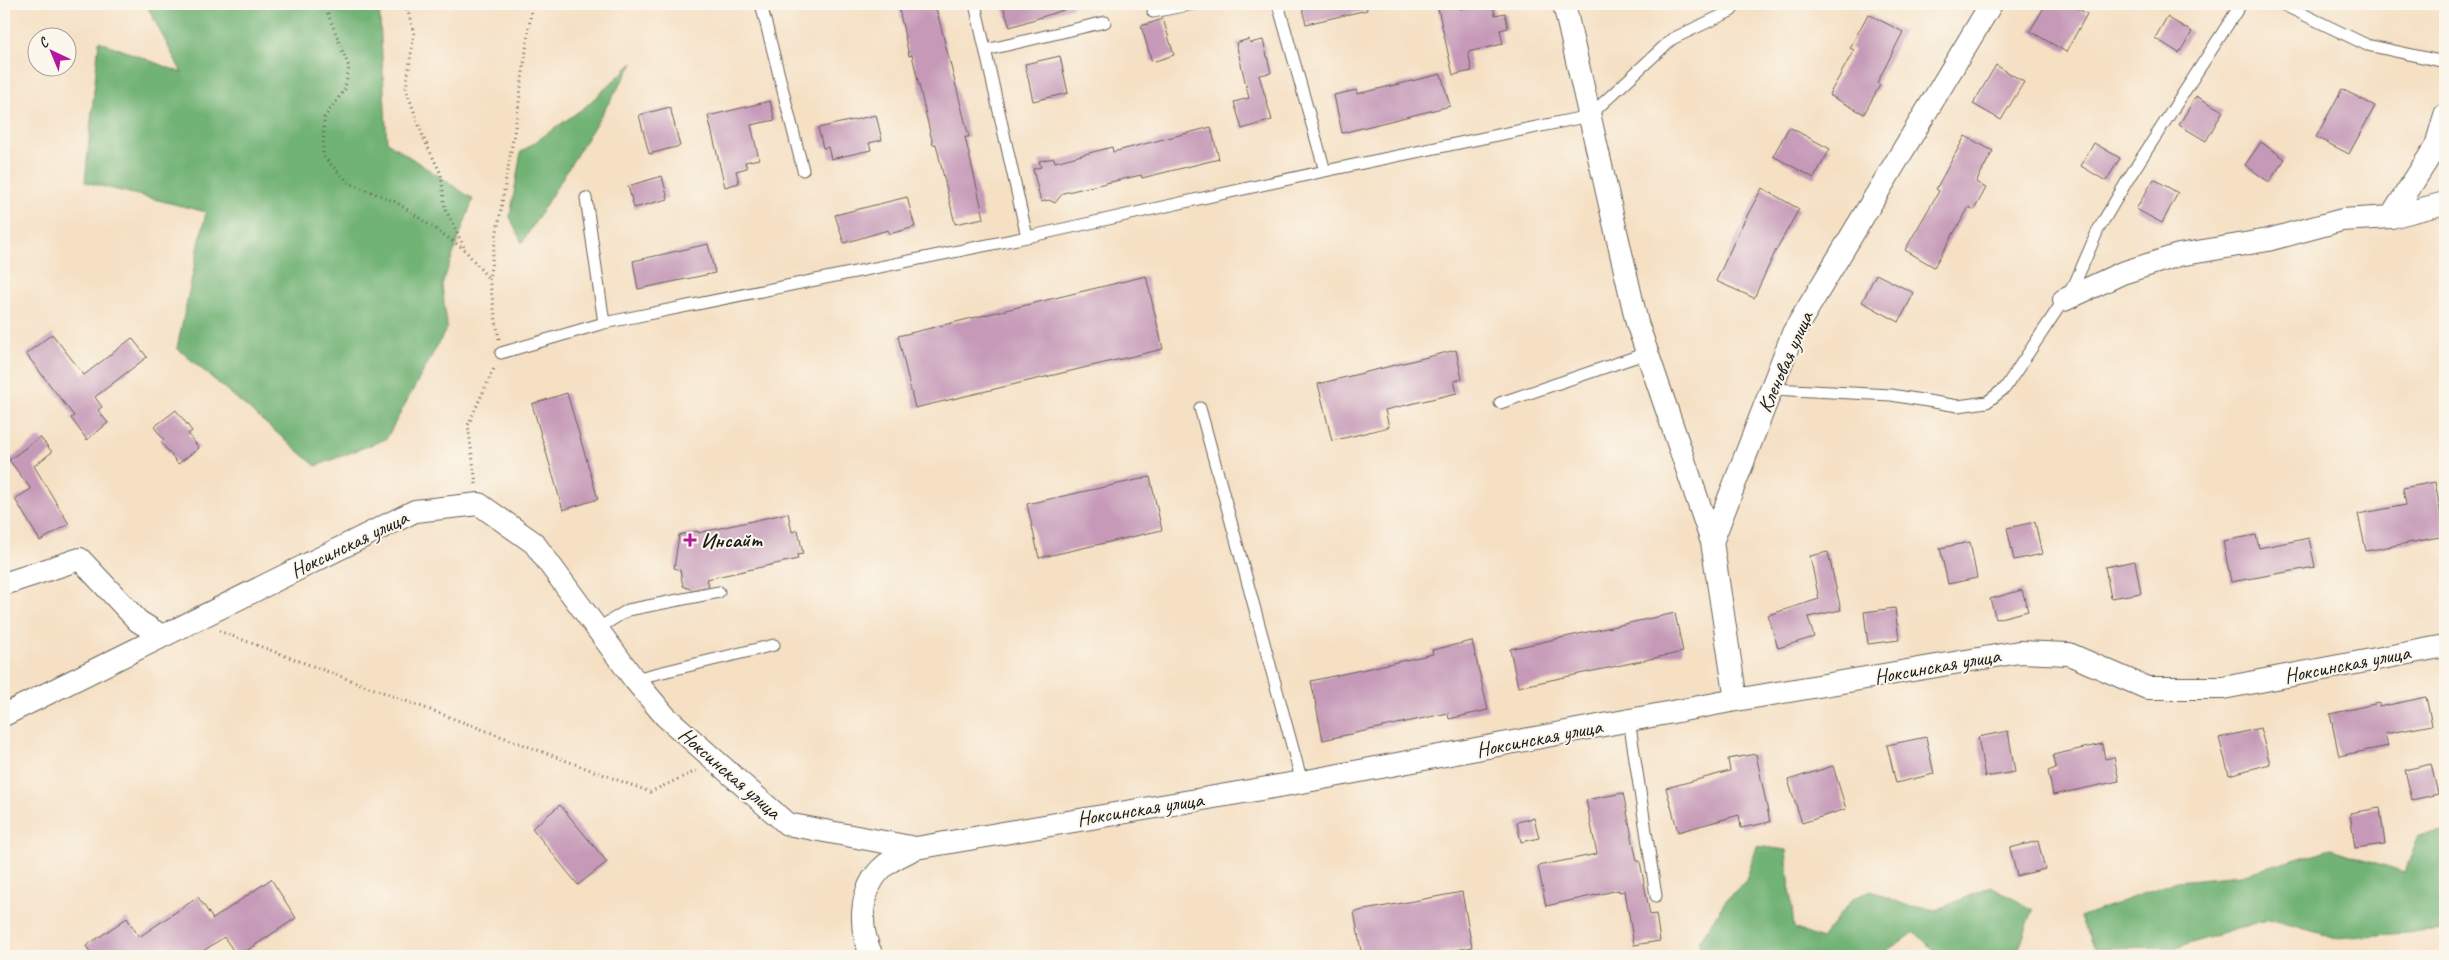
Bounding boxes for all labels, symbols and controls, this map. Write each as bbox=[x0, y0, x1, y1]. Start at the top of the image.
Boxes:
north arrow bbox=[28, 28, 78, 78]
text: С bbox=[35, 33, 53, 52]
street label: Кленовая улица bbox=[1751, 306, 1819, 416]
street label: Ноксинская улица bbox=[286, 504, 414, 584]
place label: Инсайт bbox=[701, 527, 763, 553]
marker: Инсайт bbox=[683, 533, 697, 547]
street label: Ноксинская улица bbox=[2282, 639, 2414, 689]
street label: Ноксинская улица bbox=[1872, 642, 2004, 690]
street label: Ноксинская улица bbox=[1474, 713, 1606, 763]
street label: Ноксинская улица bbox=[673, 721, 788, 826]
street label: Ноксинская улица bbox=[1075, 786, 1207, 832]

